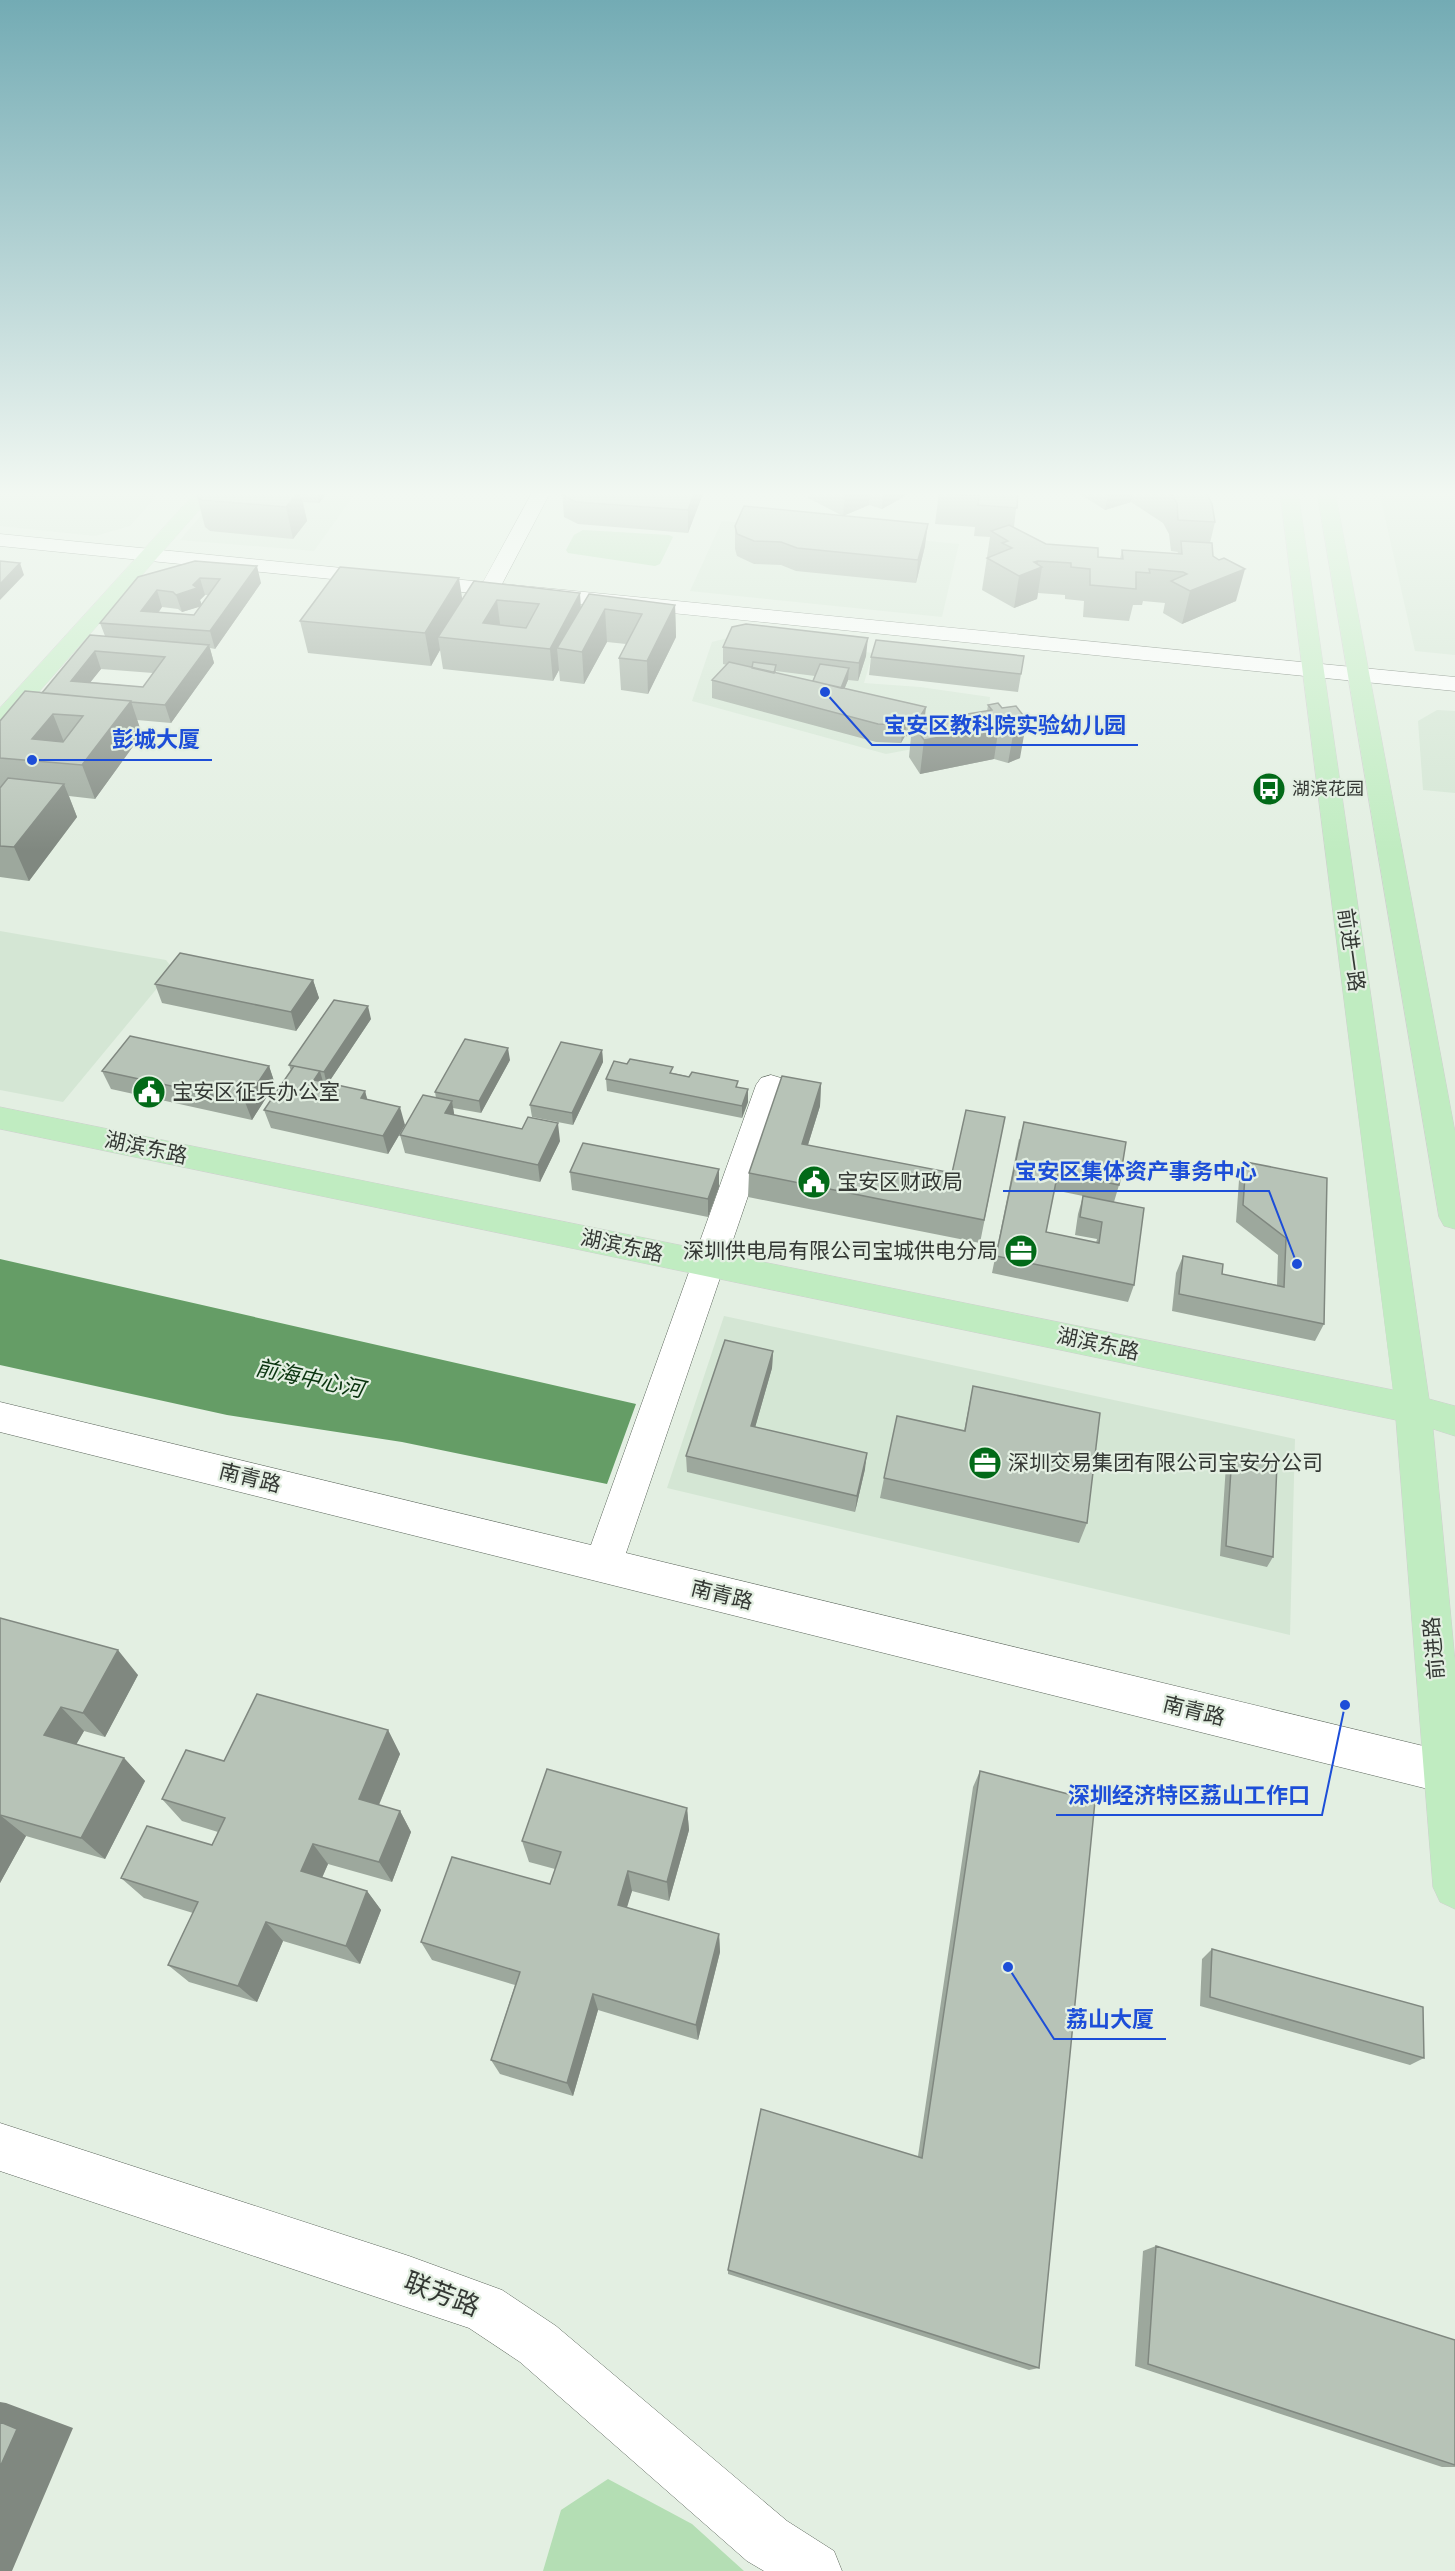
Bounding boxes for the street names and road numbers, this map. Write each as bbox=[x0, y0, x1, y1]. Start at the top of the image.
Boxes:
street label: 前进一路 bbox=[1333, 907, 1370, 993]
street label: 湖滨东路 bbox=[102, 1127, 190, 1168]
street label: 湖滨东路 bbox=[578, 1225, 666, 1266]
street label: 湖滨东路 bbox=[1054, 1323, 1142, 1364]
street label: 南青路 bbox=[217, 1458, 284, 1497]
street label: 南青路 bbox=[689, 1575, 756, 1614]
street label: 前进路 bbox=[1418, 1616, 1449, 1681]
street label: 南青路 bbox=[1161, 1691, 1228, 1730]
street label: 联芳路 bbox=[400, 2265, 484, 2323]

